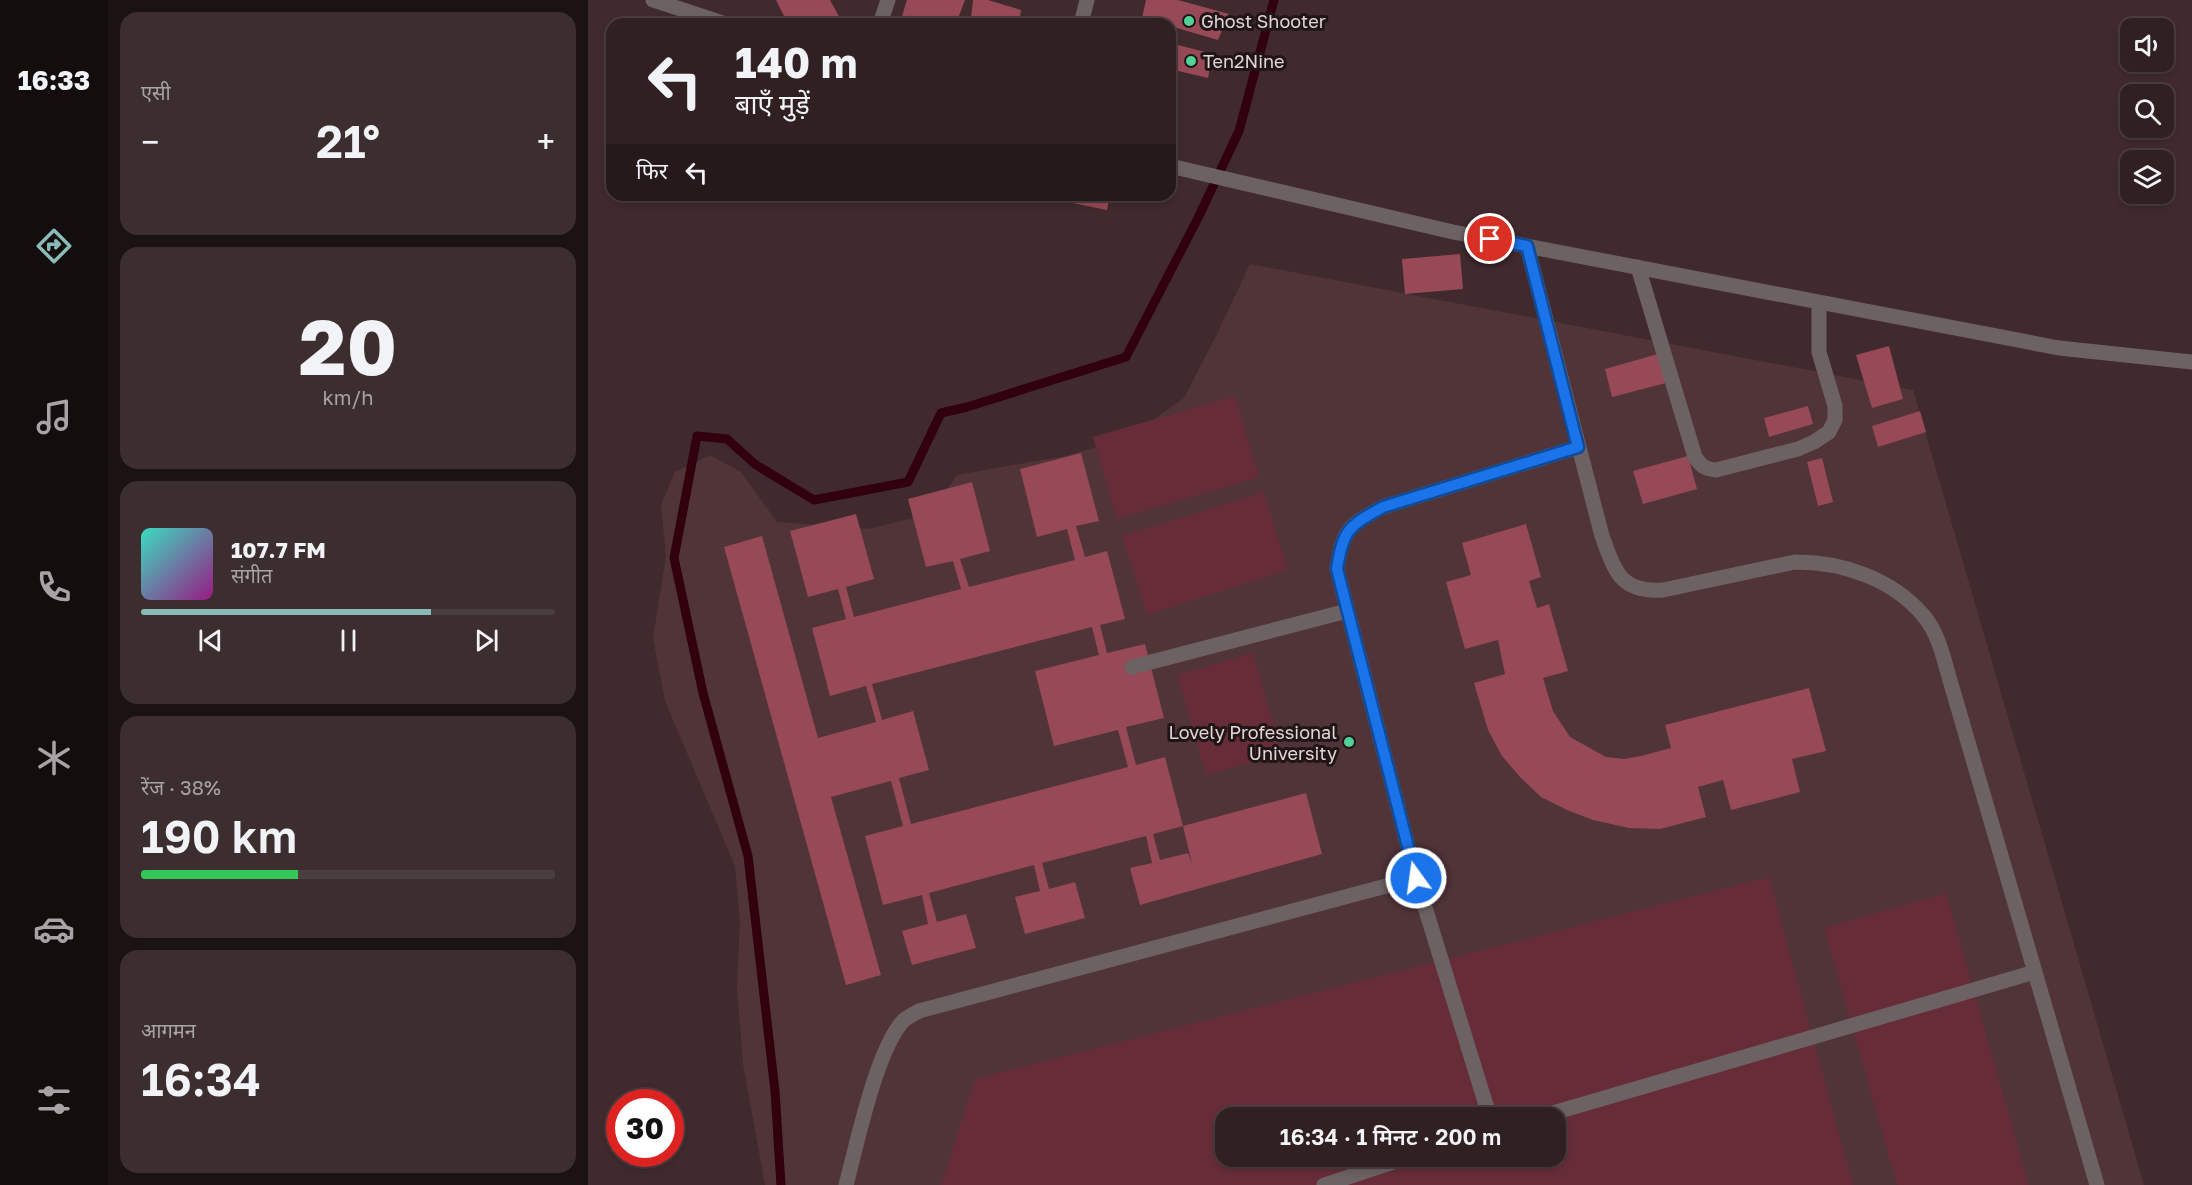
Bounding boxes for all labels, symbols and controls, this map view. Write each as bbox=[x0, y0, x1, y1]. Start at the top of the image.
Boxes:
place label: Ghost Shooter bbox=[1201, 10, 1326, 32]
marker: Ghost Shooter bbox=[1182, 14, 1196, 28]
map controls bbox=[2120, 18, 2174, 204]
button: sound bbox=[2120, 18, 2174, 72]
text: 140 m bbox=[735, 37, 857, 87]
icon: left bbox=[636, 42, 714, 120]
place label: Ten2Nine bbox=[1203, 50, 1285, 72]
marker: Ten2Nine bbox=[1184, 54, 1198, 68]
text: 16:33 bbox=[18, 64, 90, 96]
text: एसी bbox=[141, 80, 171, 104]
button: search bbox=[2120, 84, 2174, 138]
text: बाएँ मुड़ें bbox=[735, 88, 810, 120]
text: 21° bbox=[316, 114, 380, 168]
text: − bbox=[141, 122, 159, 161]
text: + bbox=[537, 122, 555, 161]
button: layers bbox=[2120, 150, 2174, 204]
icon: left bbox=[680, 156, 713, 189]
text: फिर bbox=[636, 157, 668, 184]
pin bbox=[1464, 213, 1515, 264]
icon: arrive bbox=[1473, 222, 1506, 255]
icon: directions bbox=[33, 225, 75, 267]
text: 20 bbox=[299, 299, 397, 392]
text: km/h bbox=[323, 385, 373, 409]
icon: music bbox=[33, 396, 75, 438]
text: 107.7 FM bbox=[231, 536, 326, 563]
text: संगीत bbox=[231, 563, 272, 587]
icon: phone bbox=[33, 566, 75, 608]
icon: previous bbox=[194, 624, 227, 657]
icon: pause bbox=[332, 624, 365, 657]
icon: next bbox=[470, 624, 503, 657]
place label: Lovely Professional University bbox=[1169, 721, 1337, 764]
marker: Lovely Professional University bbox=[1342, 735, 1356, 749]
icon: climate bbox=[33, 737, 75, 779]
text: रेंज · 38% bbox=[141, 775, 221, 799]
text: 190 km bbox=[141, 809, 297, 863]
position arrow bbox=[1384, 846, 1448, 910]
icon: car bbox=[33, 908, 75, 950]
text: आगमन bbox=[141, 1018, 196, 1042]
text: 16:34 bbox=[141, 1052, 261, 1106]
icon: filters bbox=[33, 1079, 75, 1121]
speed limit sign: 30 bbox=[606, 1089, 684, 1167]
text: 16:34 · 1 मिनट · 200 m bbox=[1280, 1123, 1501, 1150]

